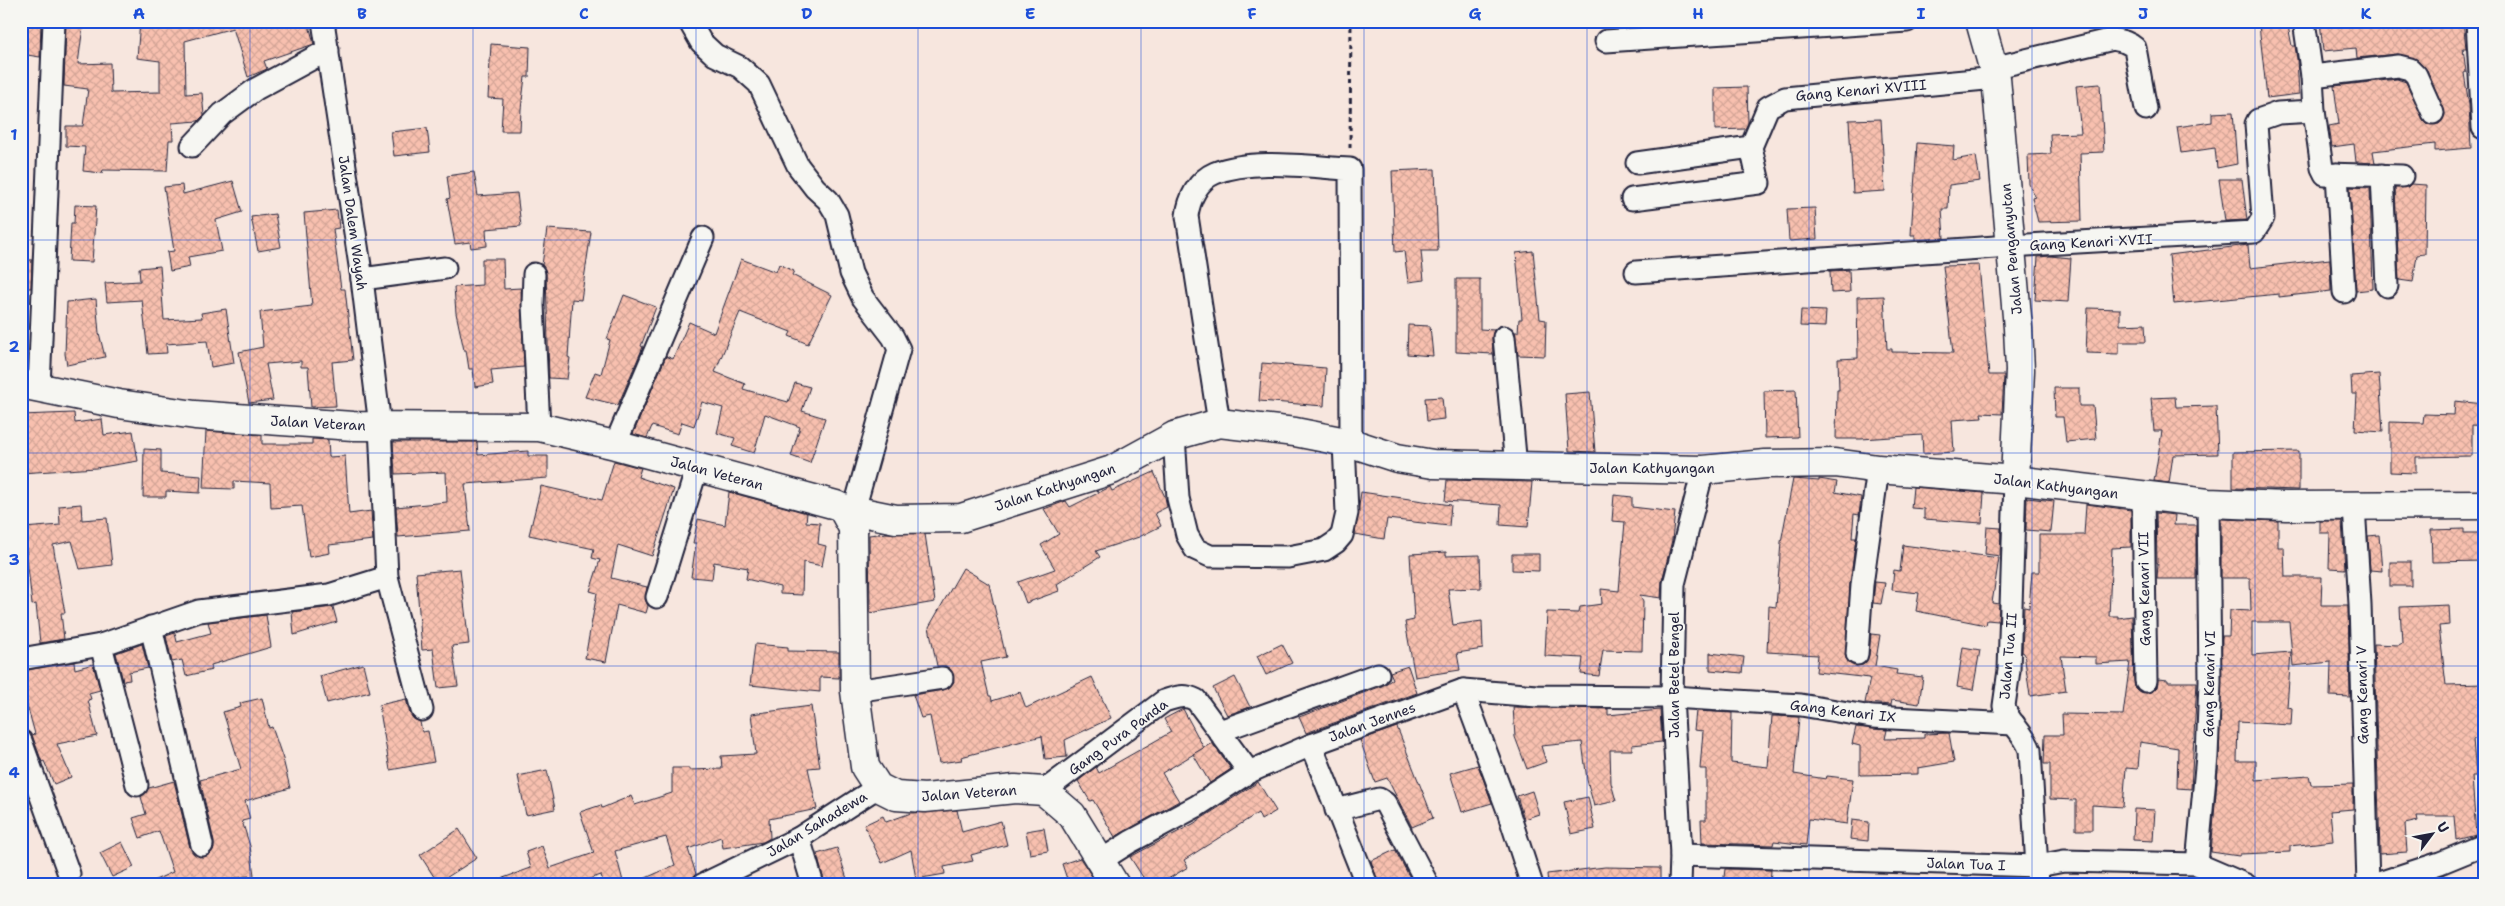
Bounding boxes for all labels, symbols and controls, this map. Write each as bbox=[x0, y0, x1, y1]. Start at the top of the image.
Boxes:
text: A bbox=[133, 3, 145, 24]
text: B bbox=[357, 3, 367, 24]
text: C bbox=[579, 3, 589, 24]
text: D bbox=[801, 3, 813, 24]
text: E bbox=[1025, 3, 1035, 24]
text: F bbox=[1247, 3, 1257, 24]
text: G bbox=[1469, 3, 1482, 24]
text: H bbox=[1692, 3, 1704, 24]
text: I bbox=[1917, 3, 1926, 24]
text: J bbox=[2138, 3, 2148, 24]
text: K bbox=[2361, 3, 2372, 24]
street label: Gang Kenari XVIII bbox=[1795, 75, 1927, 105]
text: 1 bbox=[10, 124, 18, 145]
street label: Jalan Dalem Wayah bbox=[335, 154, 371, 292]
street label: Jalan Penganyutan bbox=[1996, 182, 2026, 315]
street label: Gang Kenari XVII bbox=[2029, 230, 2153, 254]
text: 2 bbox=[8, 336, 20, 357]
street label: Jalan Veteran bbox=[270, 412, 367, 435]
street label: Jalan Veteran bbox=[669, 452, 766, 494]
street label: Jalan Kathyangan bbox=[992, 459, 1118, 515]
street label: Jalan Kathyangan bbox=[1589, 459, 1715, 477]
street label: Jalan Kathyangan bbox=[1993, 469, 2120, 503]
street label: Gang Kenari VII bbox=[2134, 531, 2154, 646]
text: 3 bbox=[8, 549, 20, 570]
street label: Jalan Betel Bengel bbox=[1665, 611, 1683, 738]
street label: Jalan Tua II bbox=[1995, 611, 2021, 700]
street label: Gang Kenari VI bbox=[2199, 630, 2219, 737]
street label: Gang Kenari V bbox=[2352, 645, 2372, 745]
street label: Gang Pura Panda bbox=[1065, 695, 1171, 779]
street label: Gang Kenari IX bbox=[1789, 696, 1897, 726]
street label: Jalan Jennes bbox=[1326, 698, 1418, 746]
text: 4 bbox=[8, 762, 20, 783]
street label: Jalan Veteran bbox=[921, 781, 1018, 805]
street label: Jalan Sahadewa bbox=[764, 787, 871, 861]
north arrow bbox=[2408, 808, 2458, 858]
text: U bbox=[2433, 818, 2453, 836]
street label: Jalan Tua I bbox=[1926, 854, 2006, 874]

